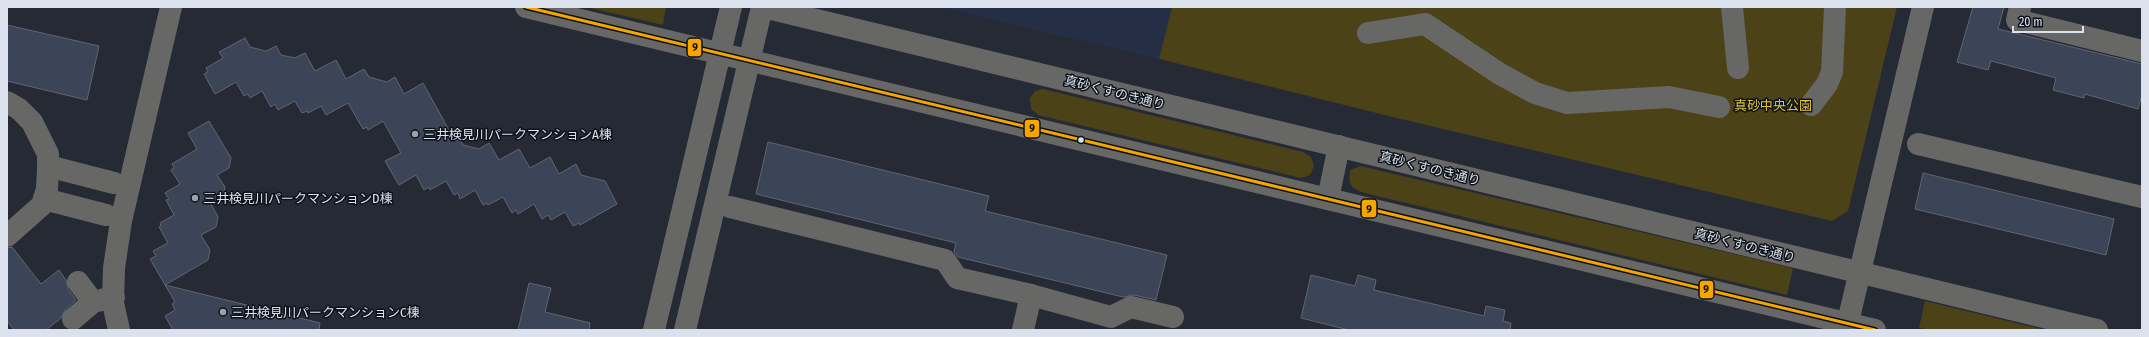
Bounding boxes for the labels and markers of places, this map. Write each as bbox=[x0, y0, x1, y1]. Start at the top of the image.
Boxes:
place label: 三井検見川パークマンションA棟 bbox=[423, 127, 612, 142]
marker: 三井検見川パークマンションA棟 bbox=[410, 129, 420, 139]
unlabelled marker bbox=[1076, 135, 1086, 145]
place label: 三井検見川パークマンションD棟 bbox=[203, 191, 393, 206]
marker: 三井検見川パークマンションD棟 bbox=[190, 193, 200, 203]
place label: 三井検見川パークマンションC棟 bbox=[231, 305, 420, 320]
marker: 三井検見川パークマンションC棟 bbox=[218, 307, 228, 317]

